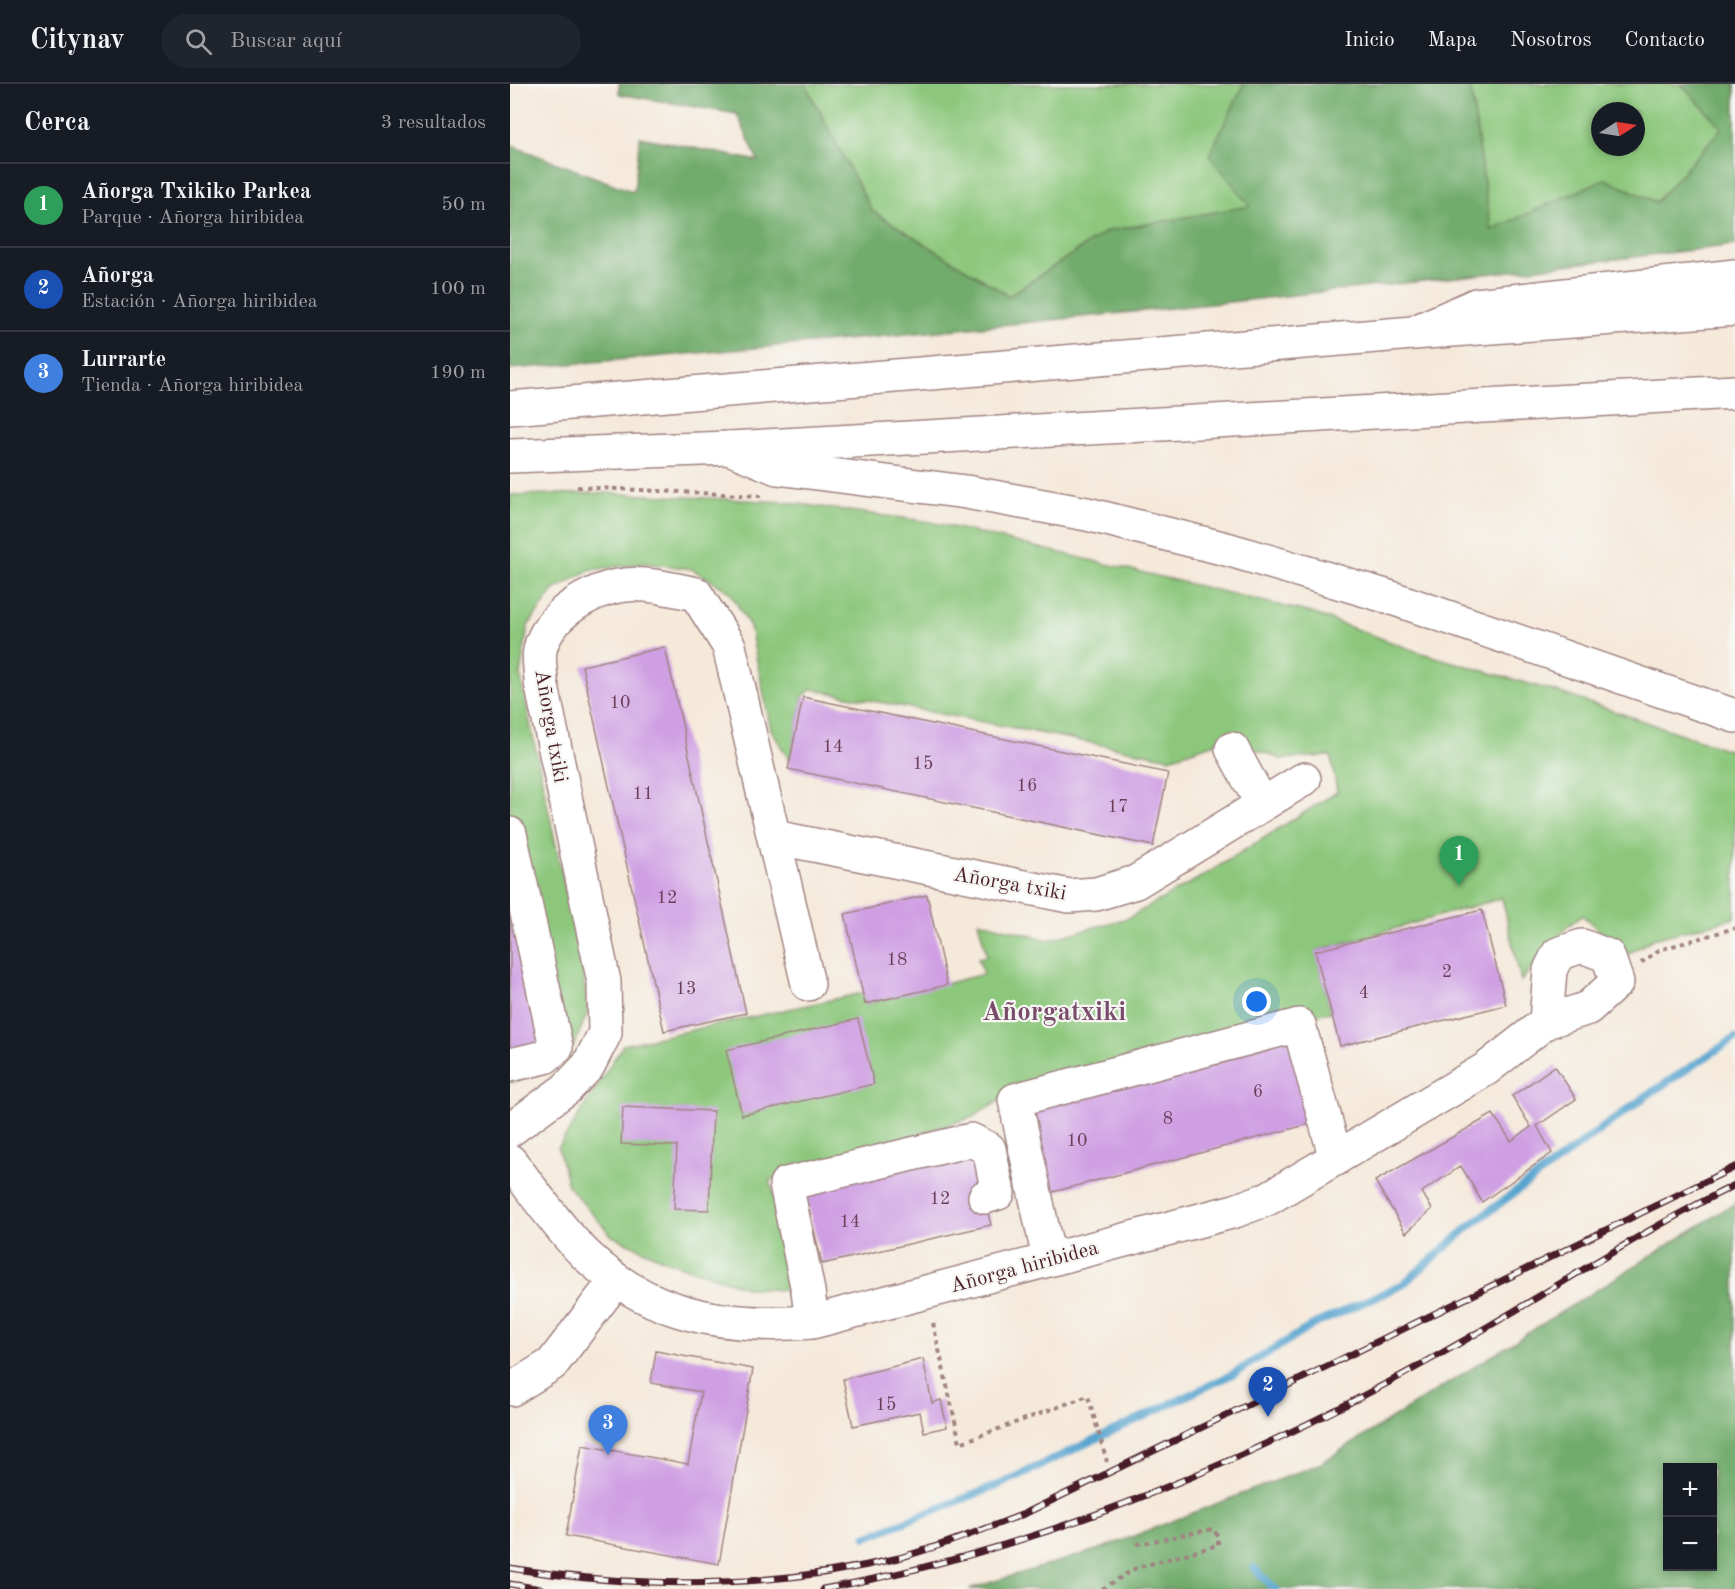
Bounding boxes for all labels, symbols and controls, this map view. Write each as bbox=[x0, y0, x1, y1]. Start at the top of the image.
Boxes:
search box bbox=[161, 14, 581, 68]
icon: search bbox=[182, 25, 215, 58]
text: Citynav bbox=[30, 27, 125, 55]
text: Buscar aquí bbox=[230, 30, 342, 52]
text: Inicio bbox=[1344, 30, 1395, 51]
text: Mapa bbox=[1428, 30, 1477, 51]
text: Nosotros bbox=[1510, 30, 1592, 51]
text: Contacto bbox=[1625, 30, 1705, 51]
north arrow bbox=[1591, 102, 1645, 156]
text: Cerca bbox=[24, 110, 90, 136]
text: 3 resultados bbox=[381, 113, 486, 133]
text: Añorga Txikiko Parkea bbox=[81, 181, 311, 203]
text: 1 bbox=[38, 195, 49, 215]
text: 50 m bbox=[441, 195, 486, 215]
text: Parque · Añorga hiribidea bbox=[81, 208, 304, 228]
text: Añorga bbox=[81, 265, 154, 287]
text: 2 bbox=[38, 279, 49, 299]
text: 100 m bbox=[430, 279, 486, 299]
text: Estación · Añorga hiribidea bbox=[81, 292, 318, 312]
text: Lurrarte bbox=[81, 349, 166, 371]
text: 3 bbox=[38, 363, 49, 383]
text: 190 m bbox=[430, 363, 486, 383]
text: Tienda · Añorga hiribidea bbox=[81, 376, 303, 396]
street label: Añorga txiki bbox=[530, 668, 571, 784]
house number: 10 bbox=[610, 694, 630, 712]
house number: 14 bbox=[823, 738, 843, 756]
house number: 15 bbox=[913, 755, 933, 773]
house number: 16 bbox=[1017, 777, 1037, 795]
house number: 11 bbox=[633, 785, 653, 803]
house number: 17 bbox=[1108, 798, 1128, 816]
pin: 1 bbox=[1440, 836, 1478, 886]
street label: Añorga txiki bbox=[952, 864, 1068, 905]
house number: 12 bbox=[657, 889, 677, 907]
house number: 18 bbox=[887, 951, 907, 969]
house number: 2 bbox=[1442, 963, 1452, 981]
house number: 13 bbox=[676, 980, 696, 998]
house number: 4 bbox=[1359, 984, 1369, 1002]
your location bbox=[1242, 987, 1271, 1016]
district label: Añorgatxiki bbox=[982, 999, 1126, 1026]
house number: 6 bbox=[1253, 1083, 1263, 1101]
house number: 8 bbox=[1163, 1110, 1173, 1128]
house number: 10 bbox=[1067, 1132, 1087, 1150]
house number: 12 bbox=[930, 1190, 950, 1208]
house number: 14 bbox=[840, 1213, 860, 1231]
street label: Añorga hiribidea bbox=[948, 1238, 1101, 1297]
pin: 2 bbox=[1248, 1368, 1287, 1417]
house number: 15 bbox=[876, 1396, 896, 1414]
pin: 3 bbox=[588, 1406, 628, 1455]
map controls bbox=[1663, 1463, 1717, 1571]
button: + bbox=[1663, 1463, 1717, 1517]
button: − bbox=[1663, 1517, 1717, 1571]

